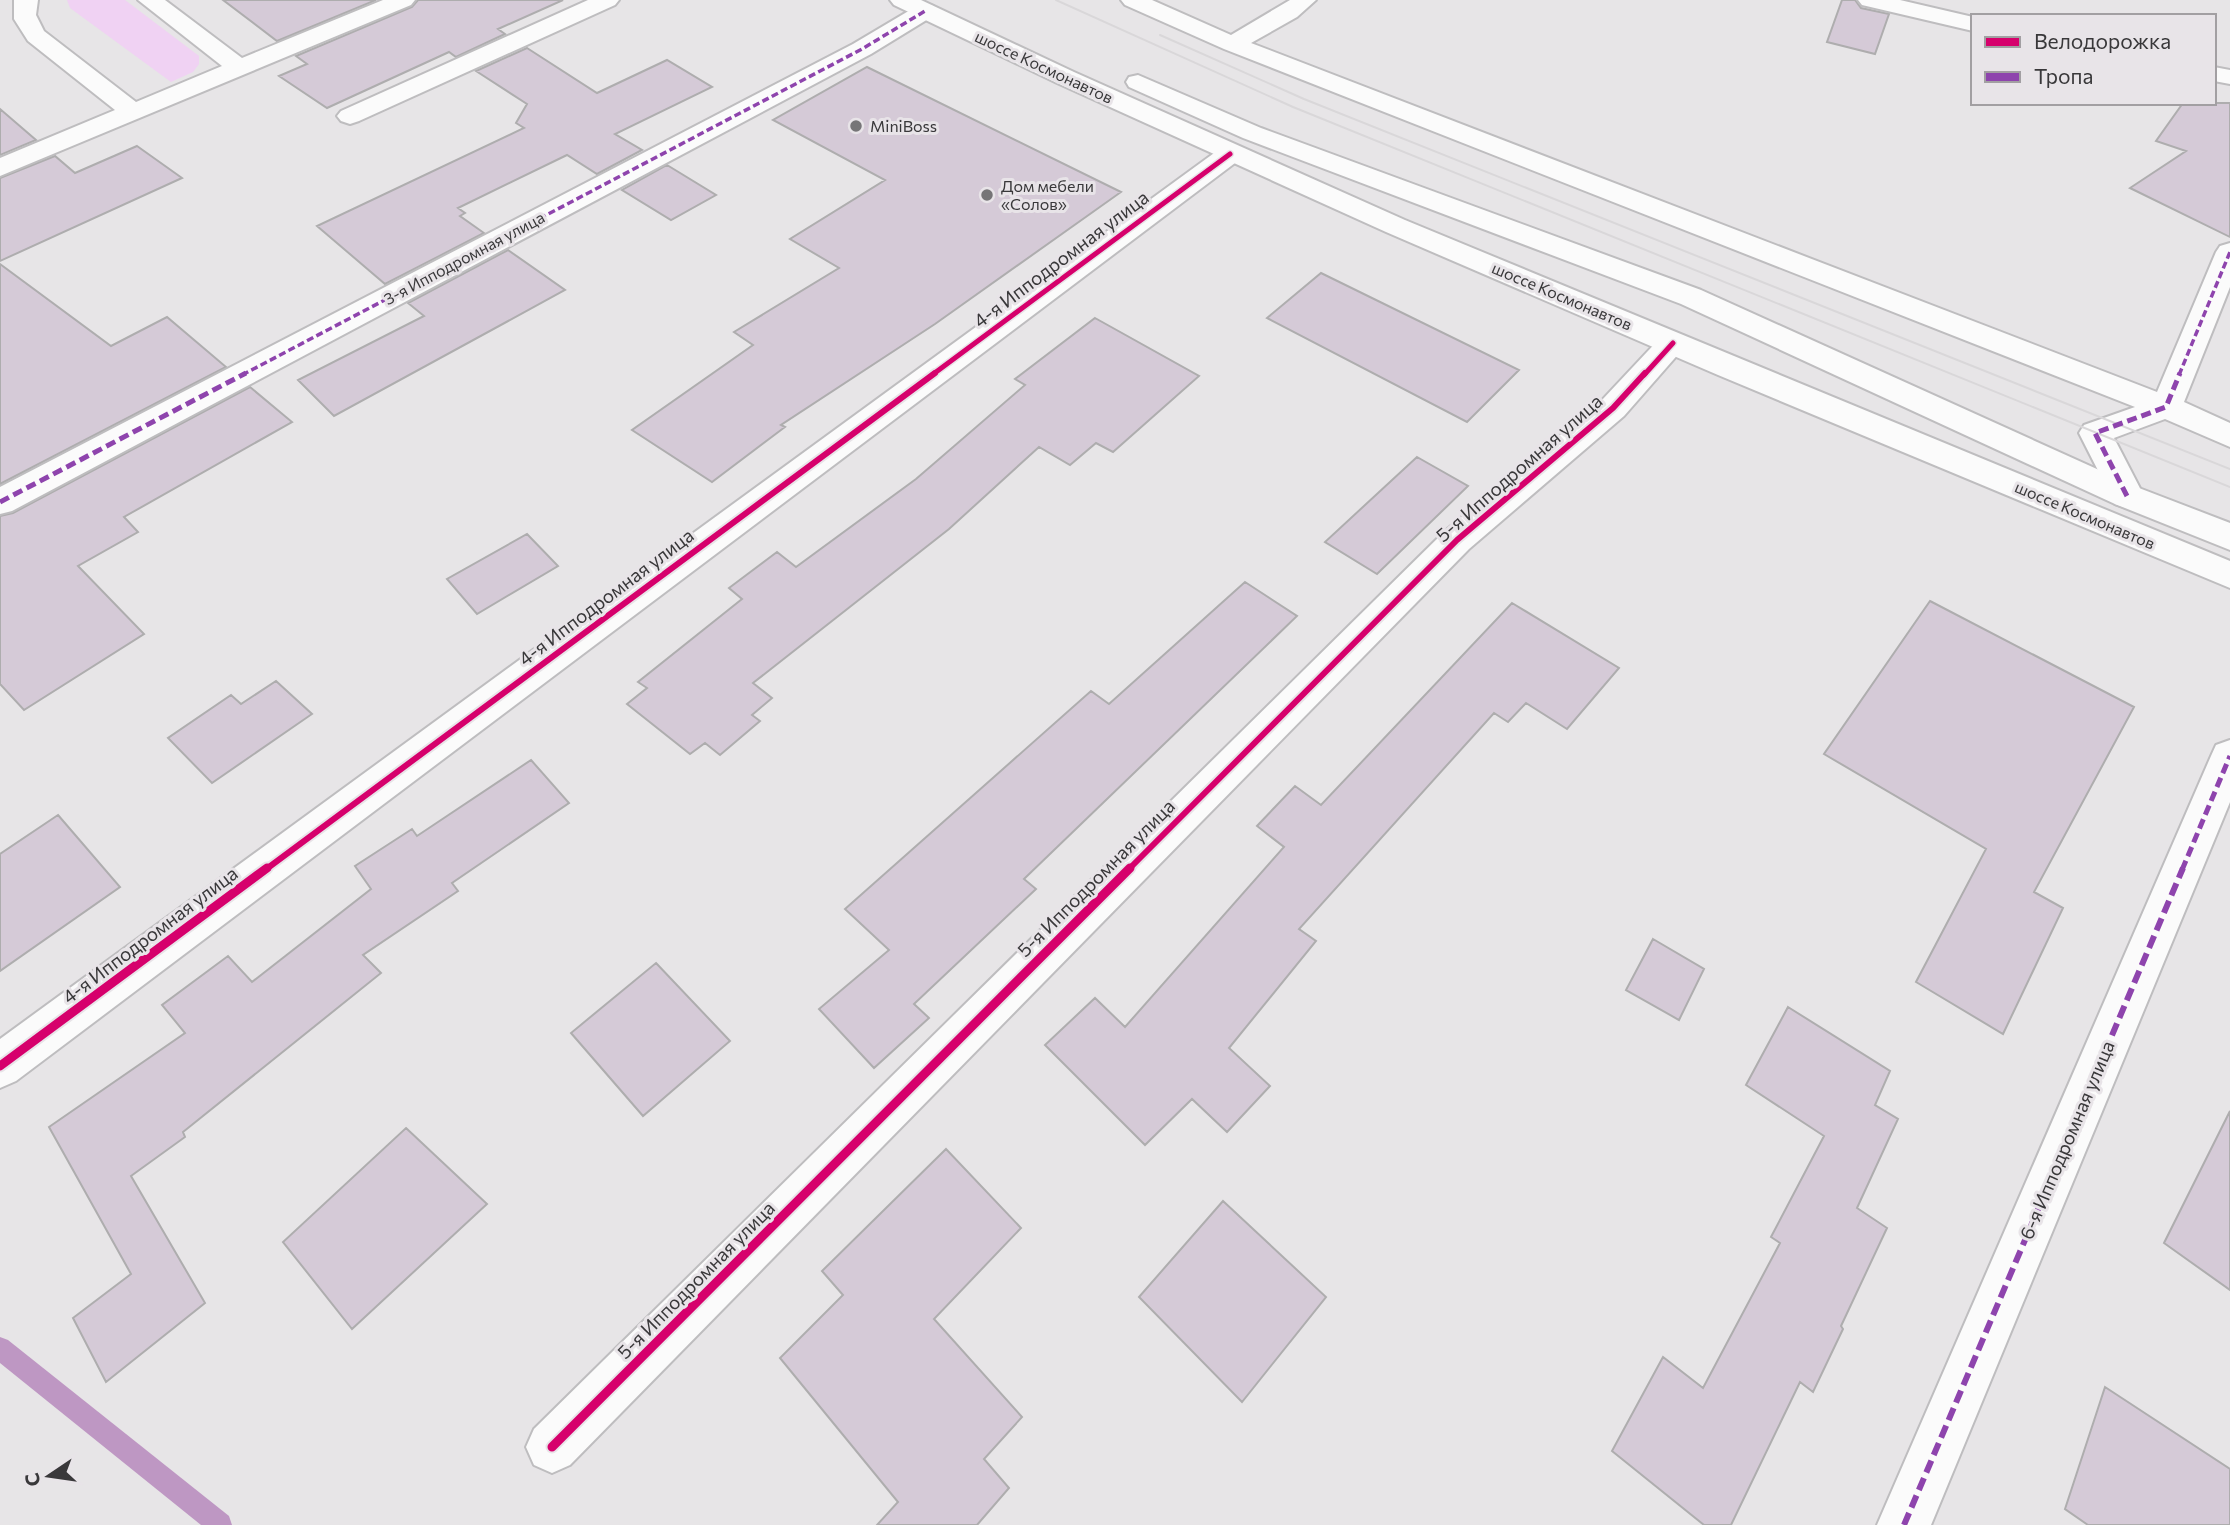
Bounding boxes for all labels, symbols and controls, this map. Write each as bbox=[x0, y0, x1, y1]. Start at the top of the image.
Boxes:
legend bbox=[1971, 14, 2216, 105]
street label: шоссе Космонавтов bbox=[972, 26, 1116, 107]
text: Велодорожка bbox=[2034, 28, 2171, 53]
text: Тропа bbox=[2034, 63, 2093, 88]
place label: MiniBoss bbox=[870, 116, 937, 135]
marker: MiniBoss bbox=[848, 118, 864, 134]
place label: Дом мебели «Солов» bbox=[1001, 176, 1094, 213]
street label: 4-я Ипподромная улица bbox=[968, 185, 1153, 332]
marker: Дом мебели «Солов» bbox=[979, 187, 995, 203]
street label: 3-я Ипподромная улица bbox=[380, 207, 547, 308]
street label: шоссе Космонавтов bbox=[1489, 257, 1635, 334]
street label: 5-я Ипподромная улица bbox=[1431, 389, 1607, 546]
street label: шоссе Космонавтов bbox=[2012, 476, 2158, 553]
street label: 4-я Ипподромная улица bbox=[513, 523, 698, 670]
street label: 5-я Ипподромная улица bbox=[1012, 794, 1179, 961]
street label: 4-я Ипподромная улица bbox=[57, 861, 242, 1008]
street label: 6-я Ипподромная улица bbox=[2014, 1037, 2119, 1243]
street label: 5-я Ипподромная улица bbox=[612, 1196, 779, 1363]
north arrow bbox=[14, 1441, 84, 1511]
text: С bbox=[19, 1471, 45, 1489]

